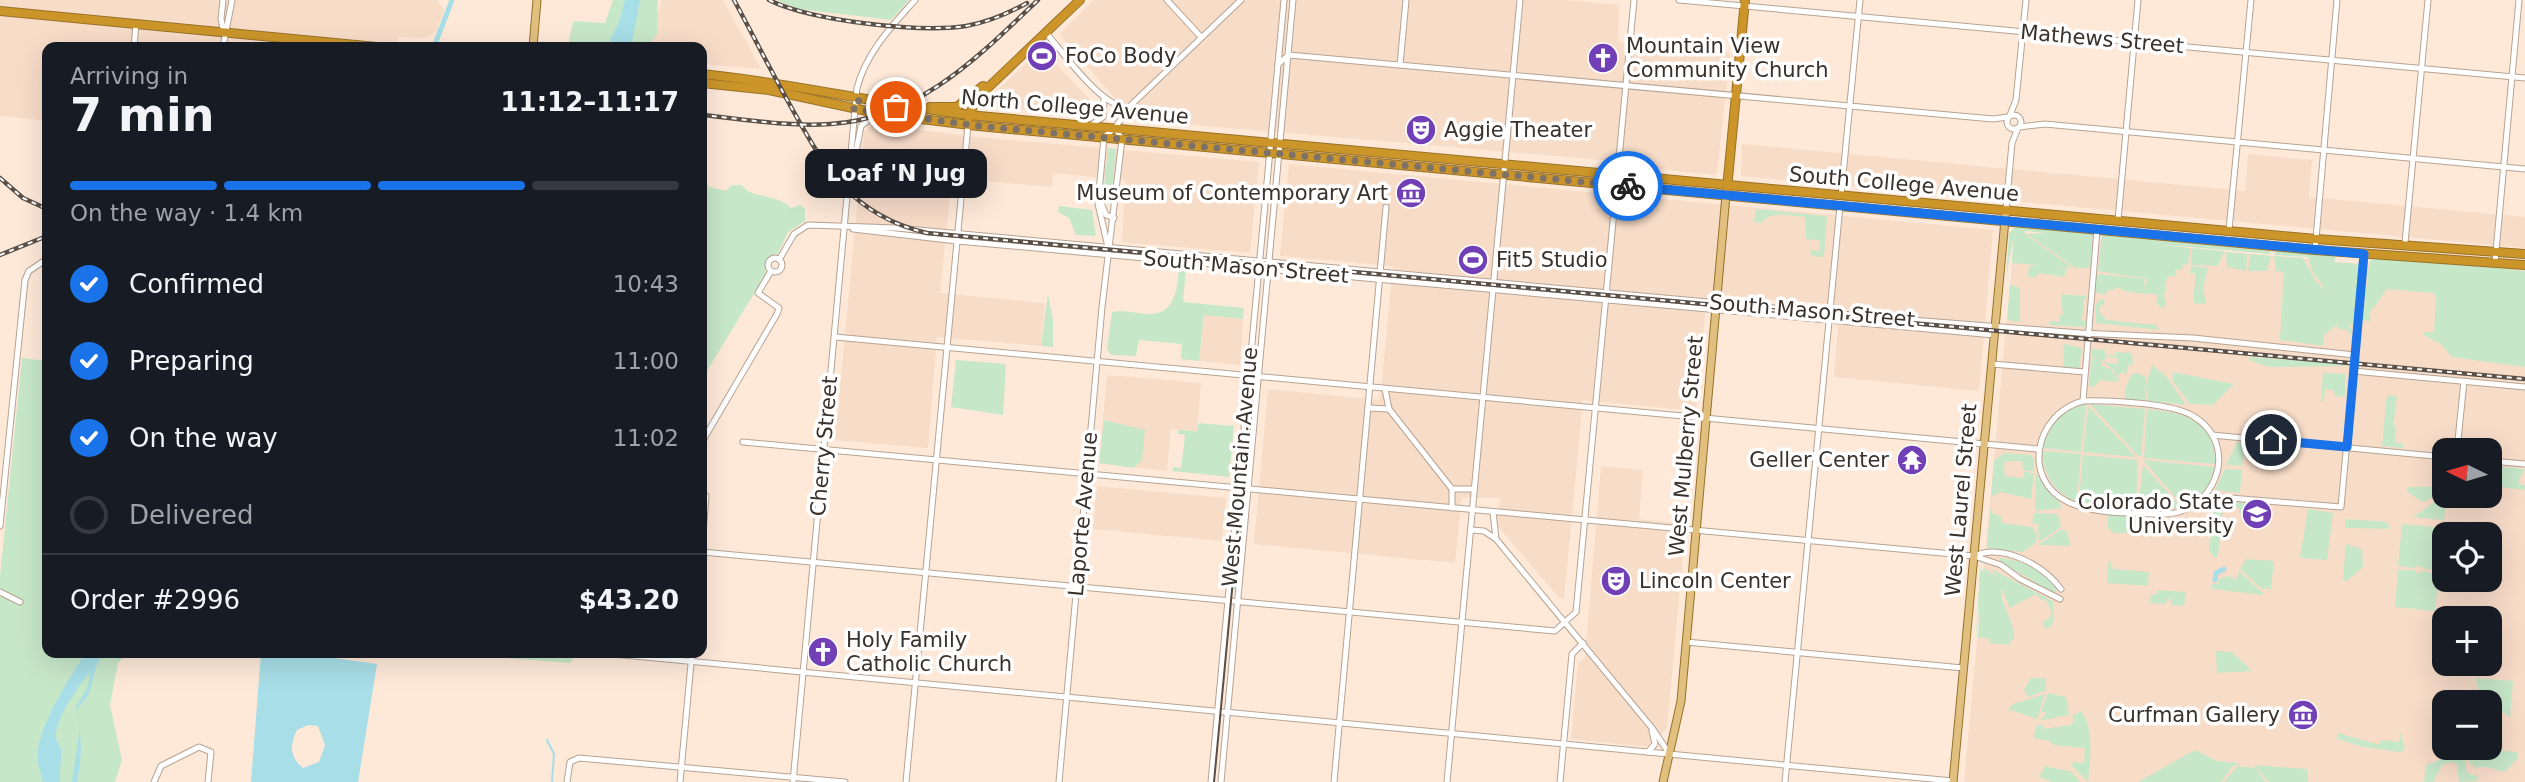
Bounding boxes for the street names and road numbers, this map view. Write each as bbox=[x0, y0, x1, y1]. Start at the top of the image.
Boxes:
street label: Mathews Street bbox=[2019, 20, 2185, 58]
street label: North College Avenue bbox=[960, 85, 1190, 129]
street label: South College Avenue bbox=[1788, 162, 2020, 206]
street label: South Mason Street bbox=[1142, 246, 1350, 288]
street label: South Mason Street bbox=[1708, 290, 1916, 332]
street label: West Mulberry Street bbox=[1664, 335, 1708, 557]
street label: West Mountain Avenue bbox=[1218, 346, 1262, 588]
street label: Cherry Street bbox=[806, 375, 842, 517]
street label: West Laurel Street bbox=[1941, 403, 1981, 597]
street label: Laporte Avenue bbox=[1064, 431, 1102, 597]

